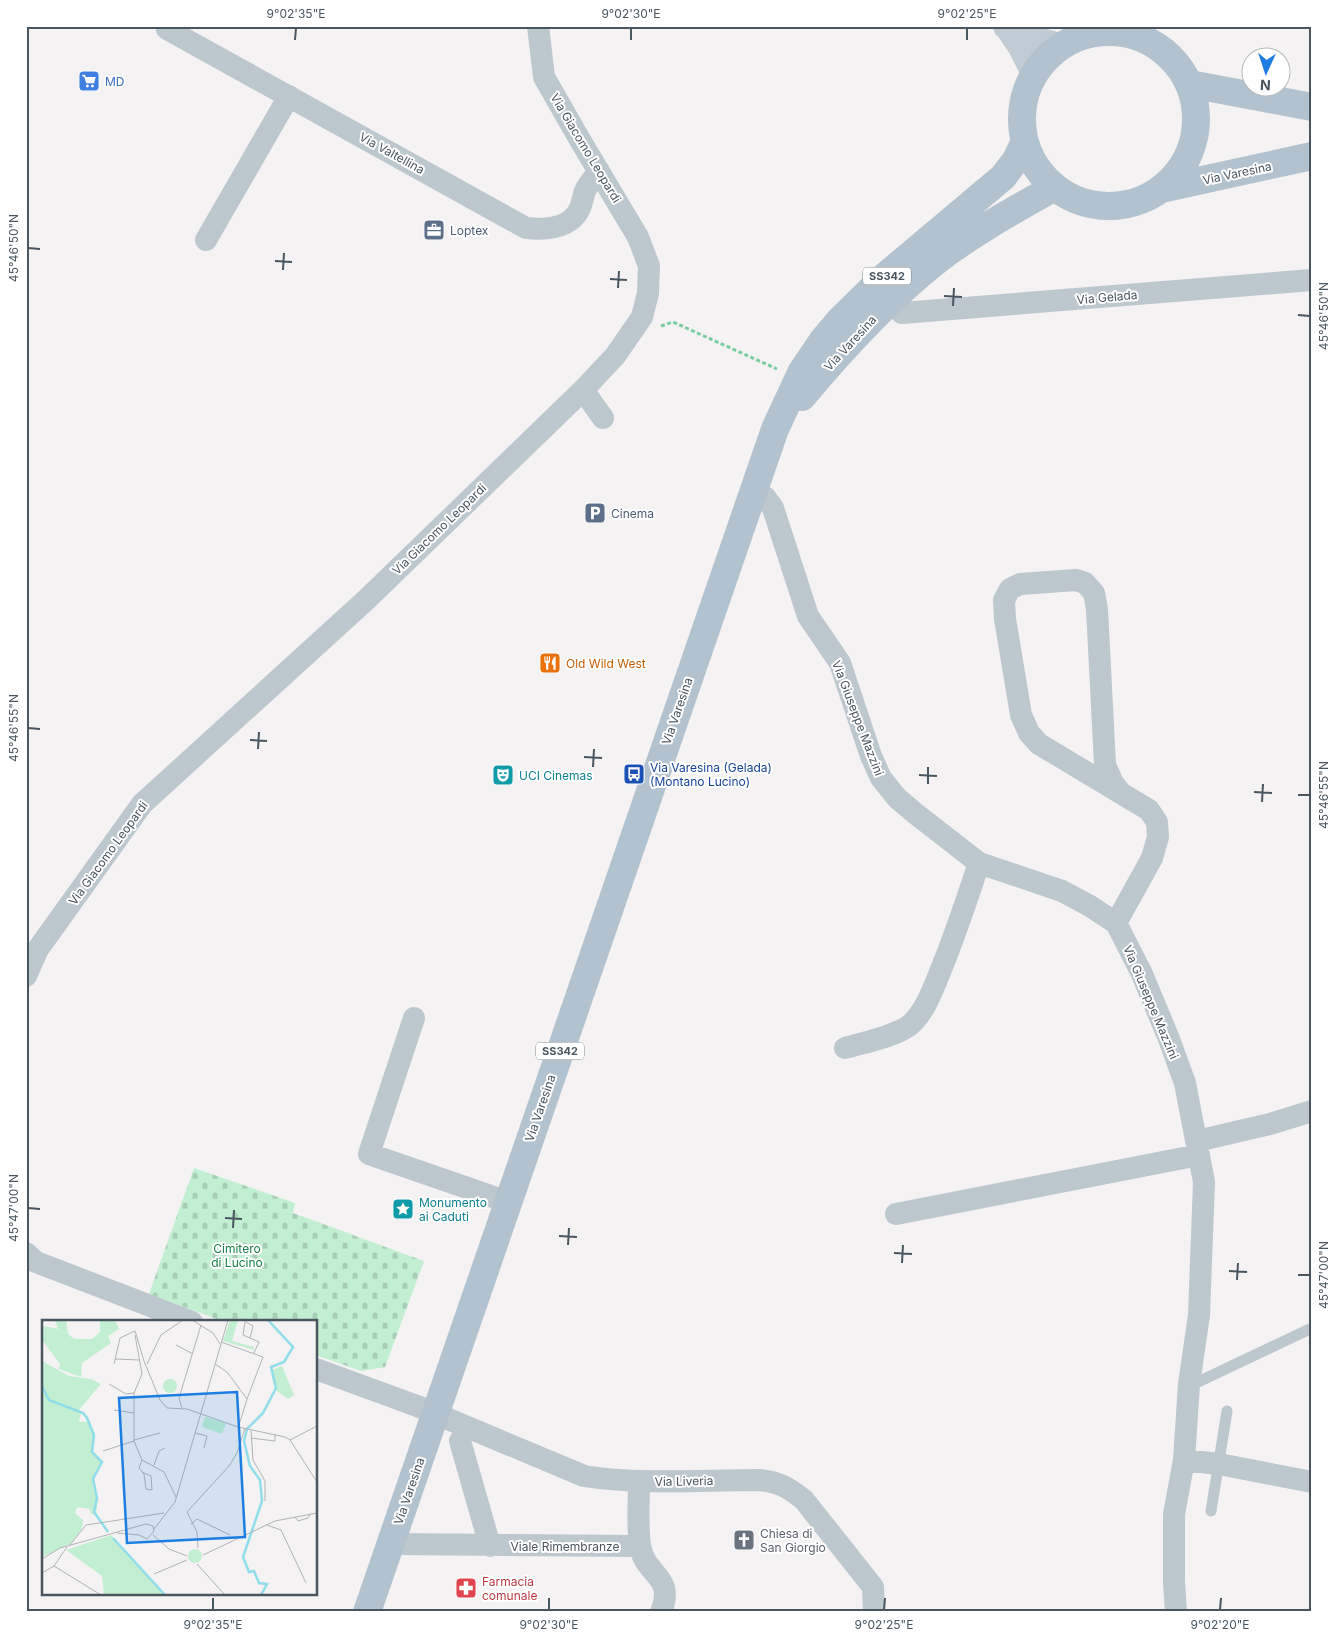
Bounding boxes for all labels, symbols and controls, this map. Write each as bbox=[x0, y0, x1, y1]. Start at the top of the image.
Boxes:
text: 9°02'35"E bbox=[267, 6, 325, 21]
text: 9°02'30"E bbox=[601, 6, 661, 21]
text: 9°02'25"E bbox=[938, 6, 996, 21]
north arrow bbox=[1240, 48, 1290, 98]
supermarket icon: MD bbox=[77, 69, 101, 93]
place label: MD bbox=[105, 74, 125, 89]
text: N bbox=[1260, 77, 1271, 94]
street label: Via Giacomo Leopardi bbox=[547, 91, 625, 205]
street label: Via Valtellina bbox=[357, 129, 427, 177]
street label: Via Varesina bbox=[1201, 158, 1273, 188]
text: 45°46'50"N bbox=[6, 214, 21, 282]
office icon: Loptex bbox=[422, 218, 446, 242]
place label: Loptex bbox=[450, 223, 489, 238]
road number: SS342 bbox=[863, 268, 911, 284]
text: 45°46'50"N bbox=[1316, 282, 1331, 350]
street label: Via Gelada bbox=[1076, 287, 1138, 307]
street label: Via Varesina bbox=[821, 312, 879, 374]
street label: Via Giacomo Leopardi bbox=[389, 480, 489, 578]
parking icon: Cinema bbox=[583, 501, 607, 525]
place label: Cinema bbox=[611, 506, 654, 521]
restaurant icon: Old Wild West bbox=[538, 651, 562, 675]
place label: Old Wild West bbox=[566, 656, 646, 671]
street label: Via Giuseppe Mazzini bbox=[829, 658, 887, 778]
street label: Via Varesina bbox=[658, 675, 696, 747]
text: 45°46'55"N bbox=[6, 694, 21, 762]
place label: Via Varesina (Gelada) (Montano Lucino) bbox=[650, 760, 772, 789]
text: 45°46'55"N bbox=[1316, 761, 1331, 829]
bus stop icon: Via Varesina (Gelada) (Montano Lucino) bbox=[622, 762, 646, 786]
theatre icon: UCI Cinemas bbox=[491, 763, 515, 787]
place label: UCI Cinemas bbox=[519, 768, 593, 783]
street label: Via Giacomo Leopardi bbox=[65, 798, 151, 908]
street label: Via Giuseppe Mazzini bbox=[1120, 943, 1182, 1061]
road number: SS342 bbox=[536, 1042, 584, 1060]
street label: Via Varesina bbox=[521, 1072, 559, 1144]
text: 45°47'00"N bbox=[6, 1174, 21, 1242]
place label: Monumento ai Caduti bbox=[419, 1195, 487, 1224]
place icon: Monumento ai Caduti bbox=[391, 1197, 415, 1221]
park label: Cimitero di Lucino bbox=[211, 1241, 263, 1270]
text: 45°47'00"N bbox=[1316, 1241, 1331, 1309]
inset map bbox=[42, 1320, 318, 1596]
street label: Via Varesina bbox=[390, 1455, 428, 1527]
street label: Via Liveria bbox=[654, 1473, 714, 1489]
place label: Chiesa di San Giorgio bbox=[760, 1526, 826, 1555]
church icon: Chiesa di San Giorgio bbox=[732, 1528, 756, 1552]
street label: Viale Rimembranze bbox=[511, 1539, 620, 1554]
place label: Farmacia comunale bbox=[482, 1574, 537, 1603]
pharmacy icon: Farmacia comunale bbox=[454, 1576, 478, 1600]
text: 9°02'35"E bbox=[184, 1617, 242, 1632]
text: 9°02'30"E bbox=[519, 1617, 579, 1632]
text: 9°02'25"E bbox=[855, 1617, 913, 1632]
text: 9°02'20"E bbox=[1190, 1617, 1250, 1632]

